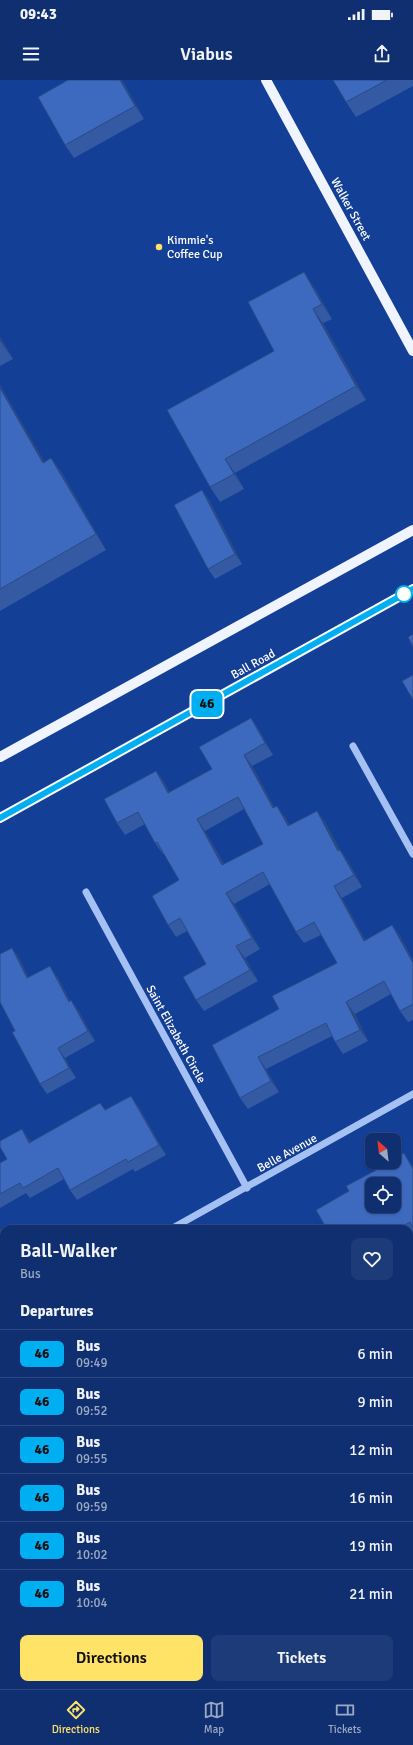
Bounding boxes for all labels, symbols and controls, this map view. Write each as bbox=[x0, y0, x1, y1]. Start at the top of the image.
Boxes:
text: 09:43 bbox=[20, 5, 57, 23]
icon: menu bbox=[20, 43, 42, 65]
text: Viabus bbox=[180, 43, 233, 65]
icon: share bbox=[371, 43, 393, 65]
street label: Walker Street bbox=[327, 175, 374, 243]
place label: Kimmie's Coffee Cup bbox=[167, 233, 223, 262]
marker: Kimmie's Coffee Cup bbox=[154, 242, 164, 252]
unlabelled marker bbox=[395, 585, 413, 603]
street label: Ball Road bbox=[228, 646, 278, 683]
line badge: 46 bbox=[189, 691, 225, 717]
text: 46 bbox=[199, 695, 215, 712]
street label: Saint Elizabeth Circle bbox=[142, 983, 209, 1086]
street label: Belle Avenue bbox=[255, 1131, 320, 1176]
north arrow bbox=[365, 1133, 401, 1169]
map controls bbox=[365, 1133, 401, 1213]
button: locate bbox=[365, 1177, 401, 1213]
button: heart bbox=[351, 1238, 393, 1280]
text: Ball-Walker bbox=[20, 1239, 117, 1263]
text: Bus bbox=[20, 1266, 41, 1282]
text: Departures bbox=[20, 1302, 93, 1320]
text: Bus bbox=[76, 1337, 100, 1355]
text: 46 bbox=[34, 1345, 50, 1362]
text: 6 min bbox=[357, 1345, 393, 1363]
text: 09:49 bbox=[76, 1355, 108, 1371]
text: Bus bbox=[76, 1385, 100, 1403]
text: 46 bbox=[34, 1393, 50, 1410]
text: 9 min bbox=[357, 1393, 393, 1411]
text: 09:52 bbox=[76, 1403, 108, 1419]
text: Bus bbox=[76, 1433, 100, 1451]
text: 46 bbox=[34, 1441, 50, 1458]
text: 12 min bbox=[349, 1441, 393, 1459]
text: 09:55 bbox=[76, 1451, 108, 1467]
text: Bus bbox=[76, 1481, 100, 1499]
text: 46 bbox=[34, 1489, 50, 1506]
text: 16 min bbox=[349, 1489, 393, 1507]
text: 09:59 bbox=[76, 1499, 108, 1515]
text: Bus bbox=[76, 1529, 100, 1547]
text: 46 bbox=[34, 1537, 50, 1554]
text: 19 min bbox=[349, 1537, 393, 1555]
text: 10:02 bbox=[76, 1547, 108, 1563]
text: Bus bbox=[76, 1577, 100, 1595]
text: 46 bbox=[34, 1585, 50, 1602]
text: 21 min bbox=[349, 1585, 393, 1603]
text: 10:04 bbox=[76, 1595, 108, 1611]
button: Directions bbox=[20, 1635, 203, 1681]
button: Tickets bbox=[211, 1635, 393, 1681]
tab: Directions bbox=[52, 1699, 100, 1736]
tab: Map bbox=[203, 1699, 225, 1736]
tab: Tickets bbox=[328, 1699, 361, 1736]

